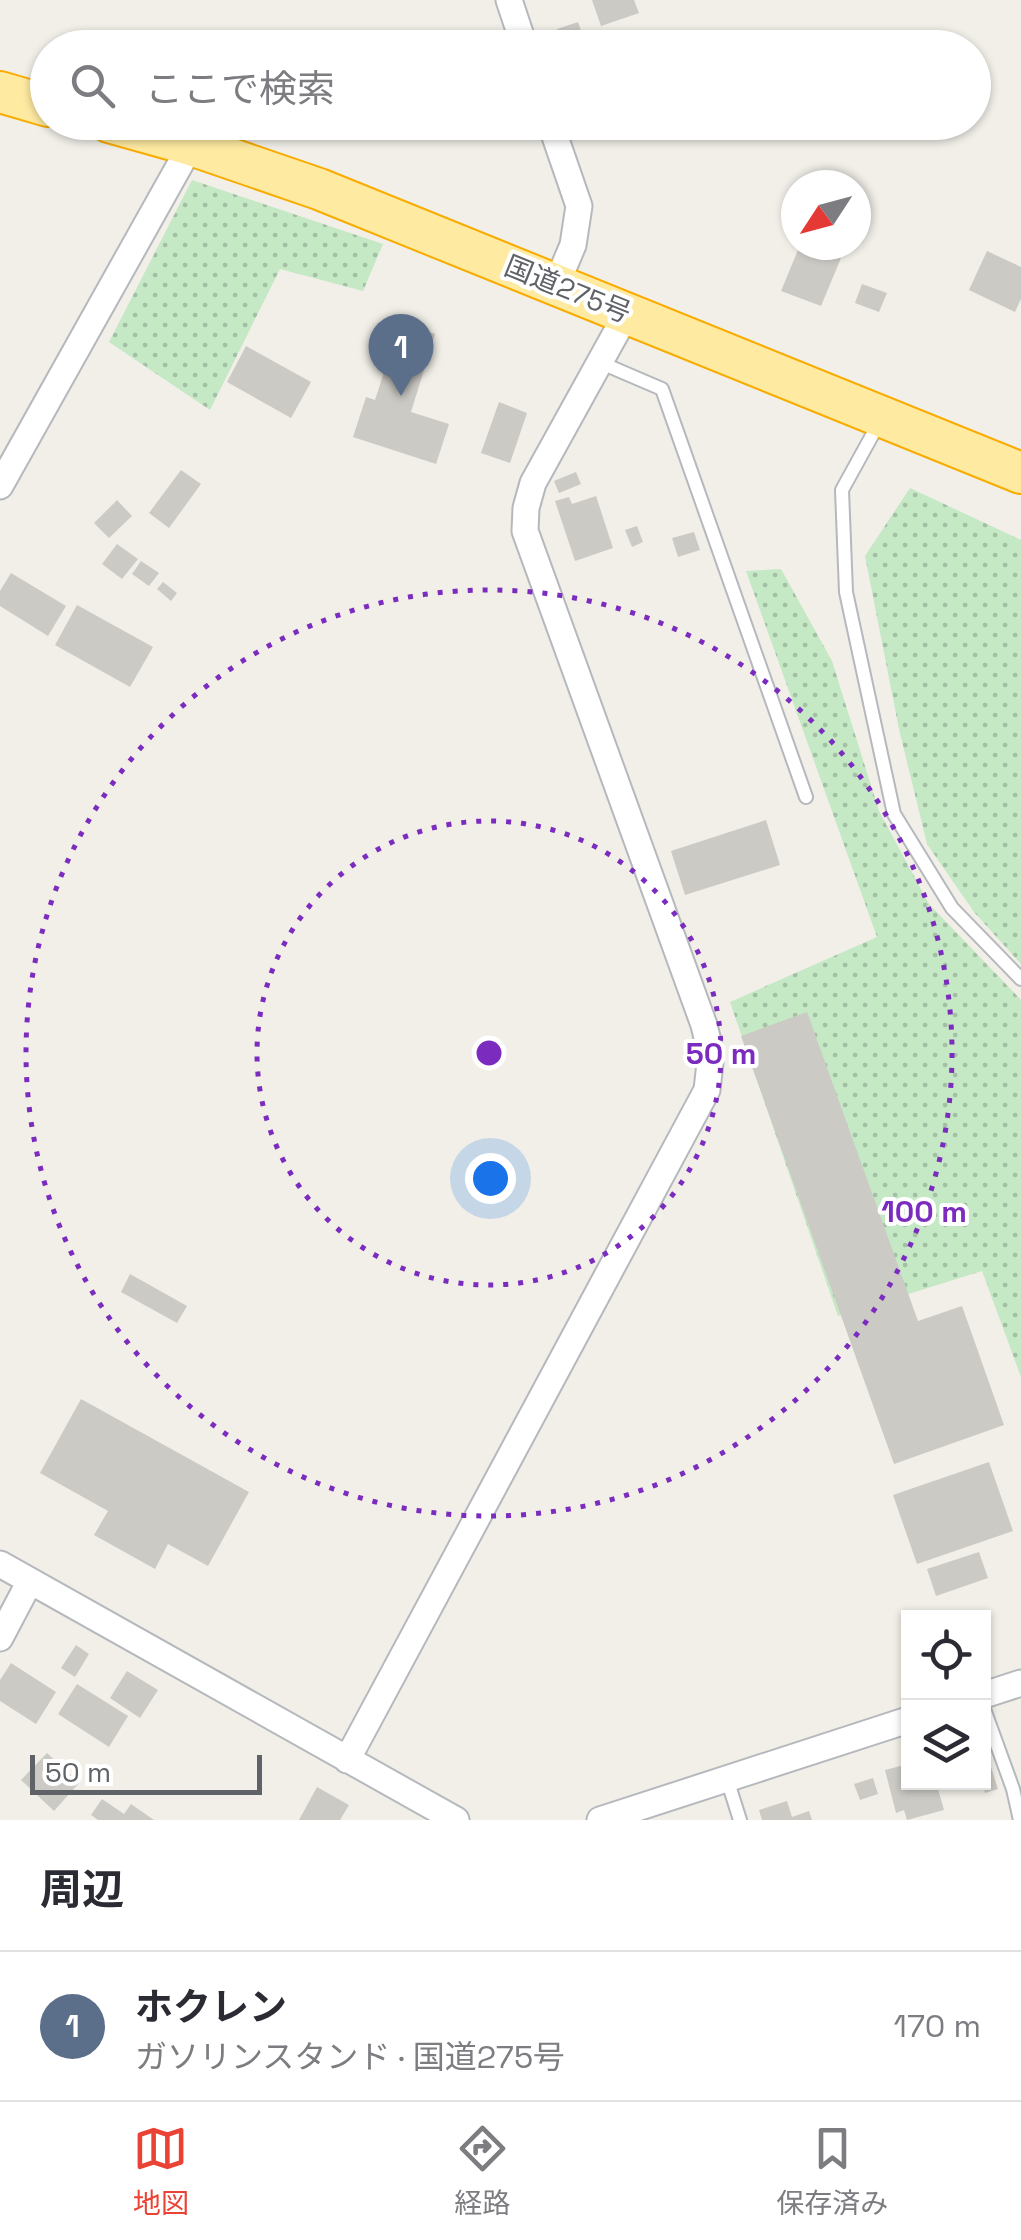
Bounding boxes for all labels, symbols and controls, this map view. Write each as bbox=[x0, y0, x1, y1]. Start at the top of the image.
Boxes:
search box bbox=[30, 30, 991, 140]
icon: search bbox=[65, 58, 120, 113]
text: ここで検索 bbox=[145, 65, 335, 113]
north arrow bbox=[781, 170, 871, 260]
street label: 国道275号 bbox=[499, 247, 637, 331]
pin: 1 bbox=[368, 314, 434, 396]
text: 50 m bbox=[686, 1034, 756, 1073]
centre of rings bbox=[471, 1035, 507, 1071]
your location bbox=[465, 1153, 516, 1204]
text: 100 m bbox=[881, 1192, 967, 1231]
map controls bbox=[901, 1610, 991, 1790]
button: locate bbox=[901, 1610, 991, 1700]
button: layers bbox=[901, 1700, 991, 1790]
scale bar bbox=[30, 1750, 262, 1794]
text: 50 m bbox=[45, 1754, 111, 1790]
text: 周辺 bbox=[40, 1863, 124, 1916]
text: ホクレン bbox=[135, 1983, 287, 2031]
text: 1 bbox=[65, 2006, 80, 2046]
text: 170 m bbox=[894, 2006, 981, 2046]
text: ガソリンスタンド · 国道275号 bbox=[135, 2037, 565, 2077]
tab: 地図 bbox=[133, 2121, 189, 2221]
tab: 経路 bbox=[454, 2121, 510, 2221]
tab: 保存済み bbox=[776, 2121, 888, 2221]

